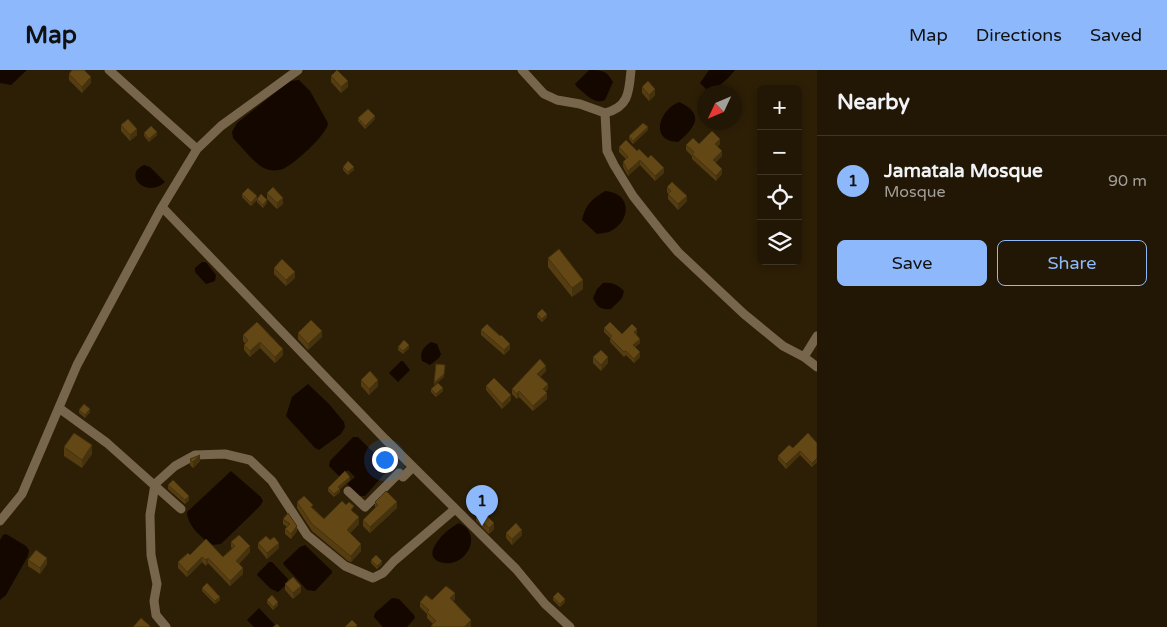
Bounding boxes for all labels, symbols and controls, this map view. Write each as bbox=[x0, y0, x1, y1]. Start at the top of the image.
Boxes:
text: Map bbox=[25, 21, 77, 50]
text: Map bbox=[909, 24, 948, 46]
text: Directions bbox=[976, 24, 1062, 46]
text: Saved bbox=[1090, 24, 1142, 46]
north arrow bbox=[697, 85, 742, 130]
map controls bbox=[757, 85, 802, 265]
button: + bbox=[757, 85, 802, 130]
text: Nearby bbox=[837, 90, 910, 115]
button: − bbox=[757, 130, 802, 175]
text: Jamatala Mosque bbox=[884, 160, 1043, 182]
text: 1 bbox=[848, 171, 858, 191]
text: 90 m bbox=[1108, 171, 1147, 191]
button: locate bbox=[757, 175, 802, 220]
text: Mosque bbox=[884, 182, 946, 202]
button: layers bbox=[757, 220, 802, 265]
button: Save bbox=[837, 240, 987, 286]
button: Share bbox=[997, 240, 1147, 286]
your location bbox=[372, 447, 398, 473]
pin: 1 bbox=[466, 485, 498, 526]

